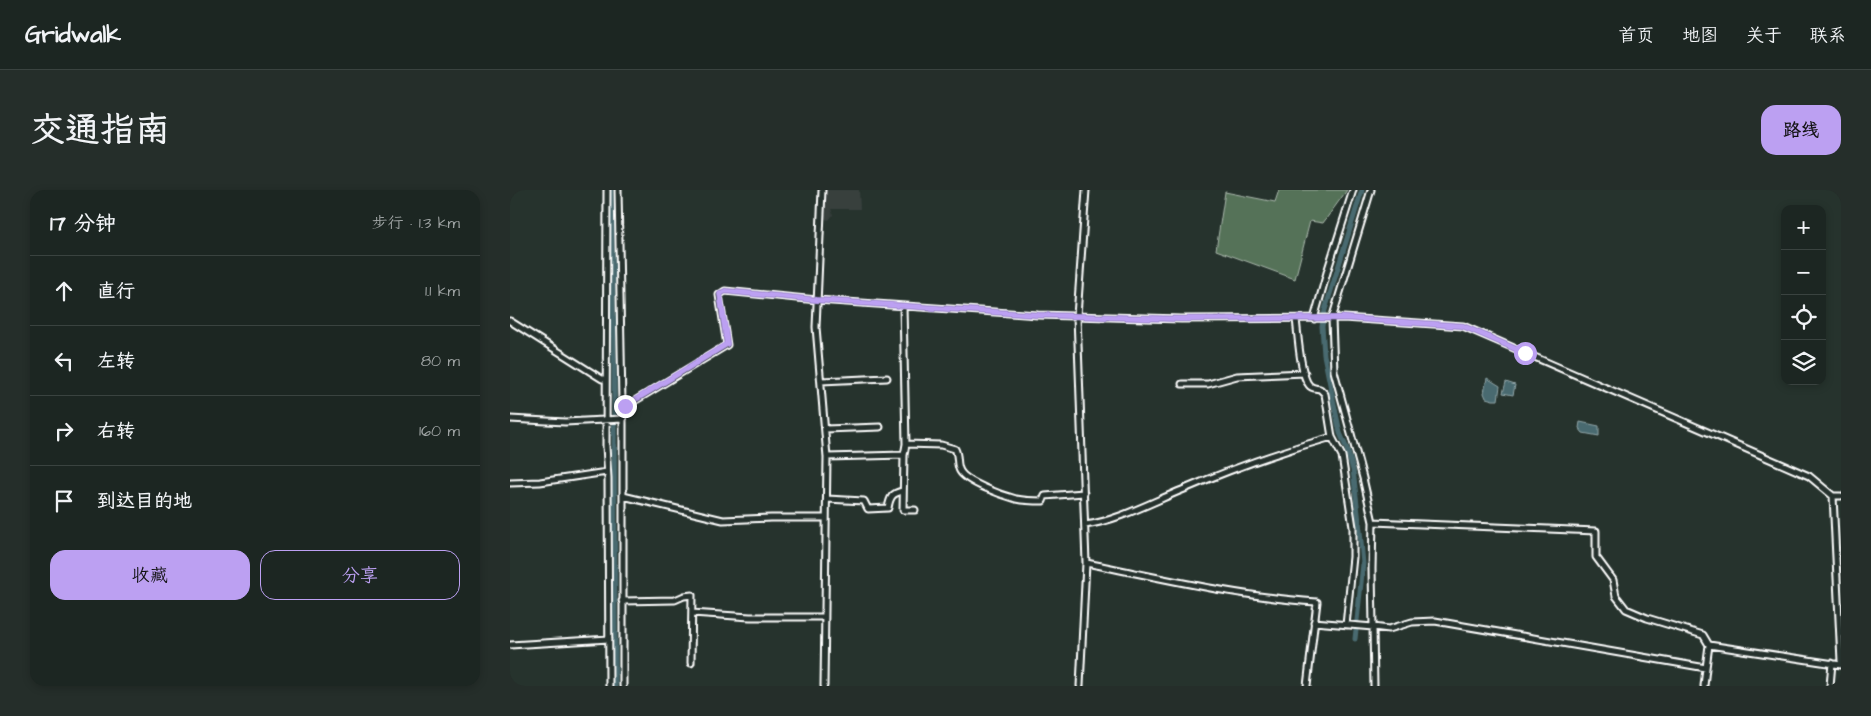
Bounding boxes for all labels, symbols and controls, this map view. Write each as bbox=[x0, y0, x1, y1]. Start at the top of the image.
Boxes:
text: Gridwalk bbox=[25, 18, 121, 52]
text: 首页 bbox=[1618, 23, 1654, 48]
text: 地图 bbox=[1682, 23, 1718, 48]
text: 关于 bbox=[1746, 23, 1782, 48]
text: 联系 bbox=[1810, 23, 1846, 48]
button: 路线 bbox=[1761, 105, 1841, 155]
text: 交通指南 bbox=[30, 106, 170, 155]
map controls bbox=[1781, 205, 1826, 385]
button: + bbox=[1781, 205, 1826, 250]
text: 17 分钟 bbox=[50, 209, 116, 238]
text: 步行 · 1.3 km bbox=[372, 212, 460, 234]
button: − bbox=[1781, 250, 1826, 295]
icon: ahead bbox=[50, 277, 78, 305]
text: 直行 bbox=[97, 278, 135, 305]
text: 1.1 km bbox=[425, 280, 460, 302]
button: locate bbox=[1781, 295, 1826, 340]
button: layers bbox=[1781, 340, 1826, 385]
route start bbox=[1514, 342, 1537, 365]
icon: left bbox=[50, 347, 78, 375]
text: 左转 bbox=[97, 348, 135, 375]
text: 80 m bbox=[421, 350, 460, 372]
route end bbox=[614, 395, 637, 418]
icon: right bbox=[50, 417, 78, 445]
text: 右转 bbox=[97, 418, 135, 445]
text: 160 m bbox=[419, 420, 460, 442]
icon: arrive bbox=[50, 487, 78, 515]
text: 到达目的地 bbox=[97, 488, 192, 515]
button: 收藏 bbox=[50, 550, 250, 600]
button: 分享 bbox=[260, 550, 460, 600]

